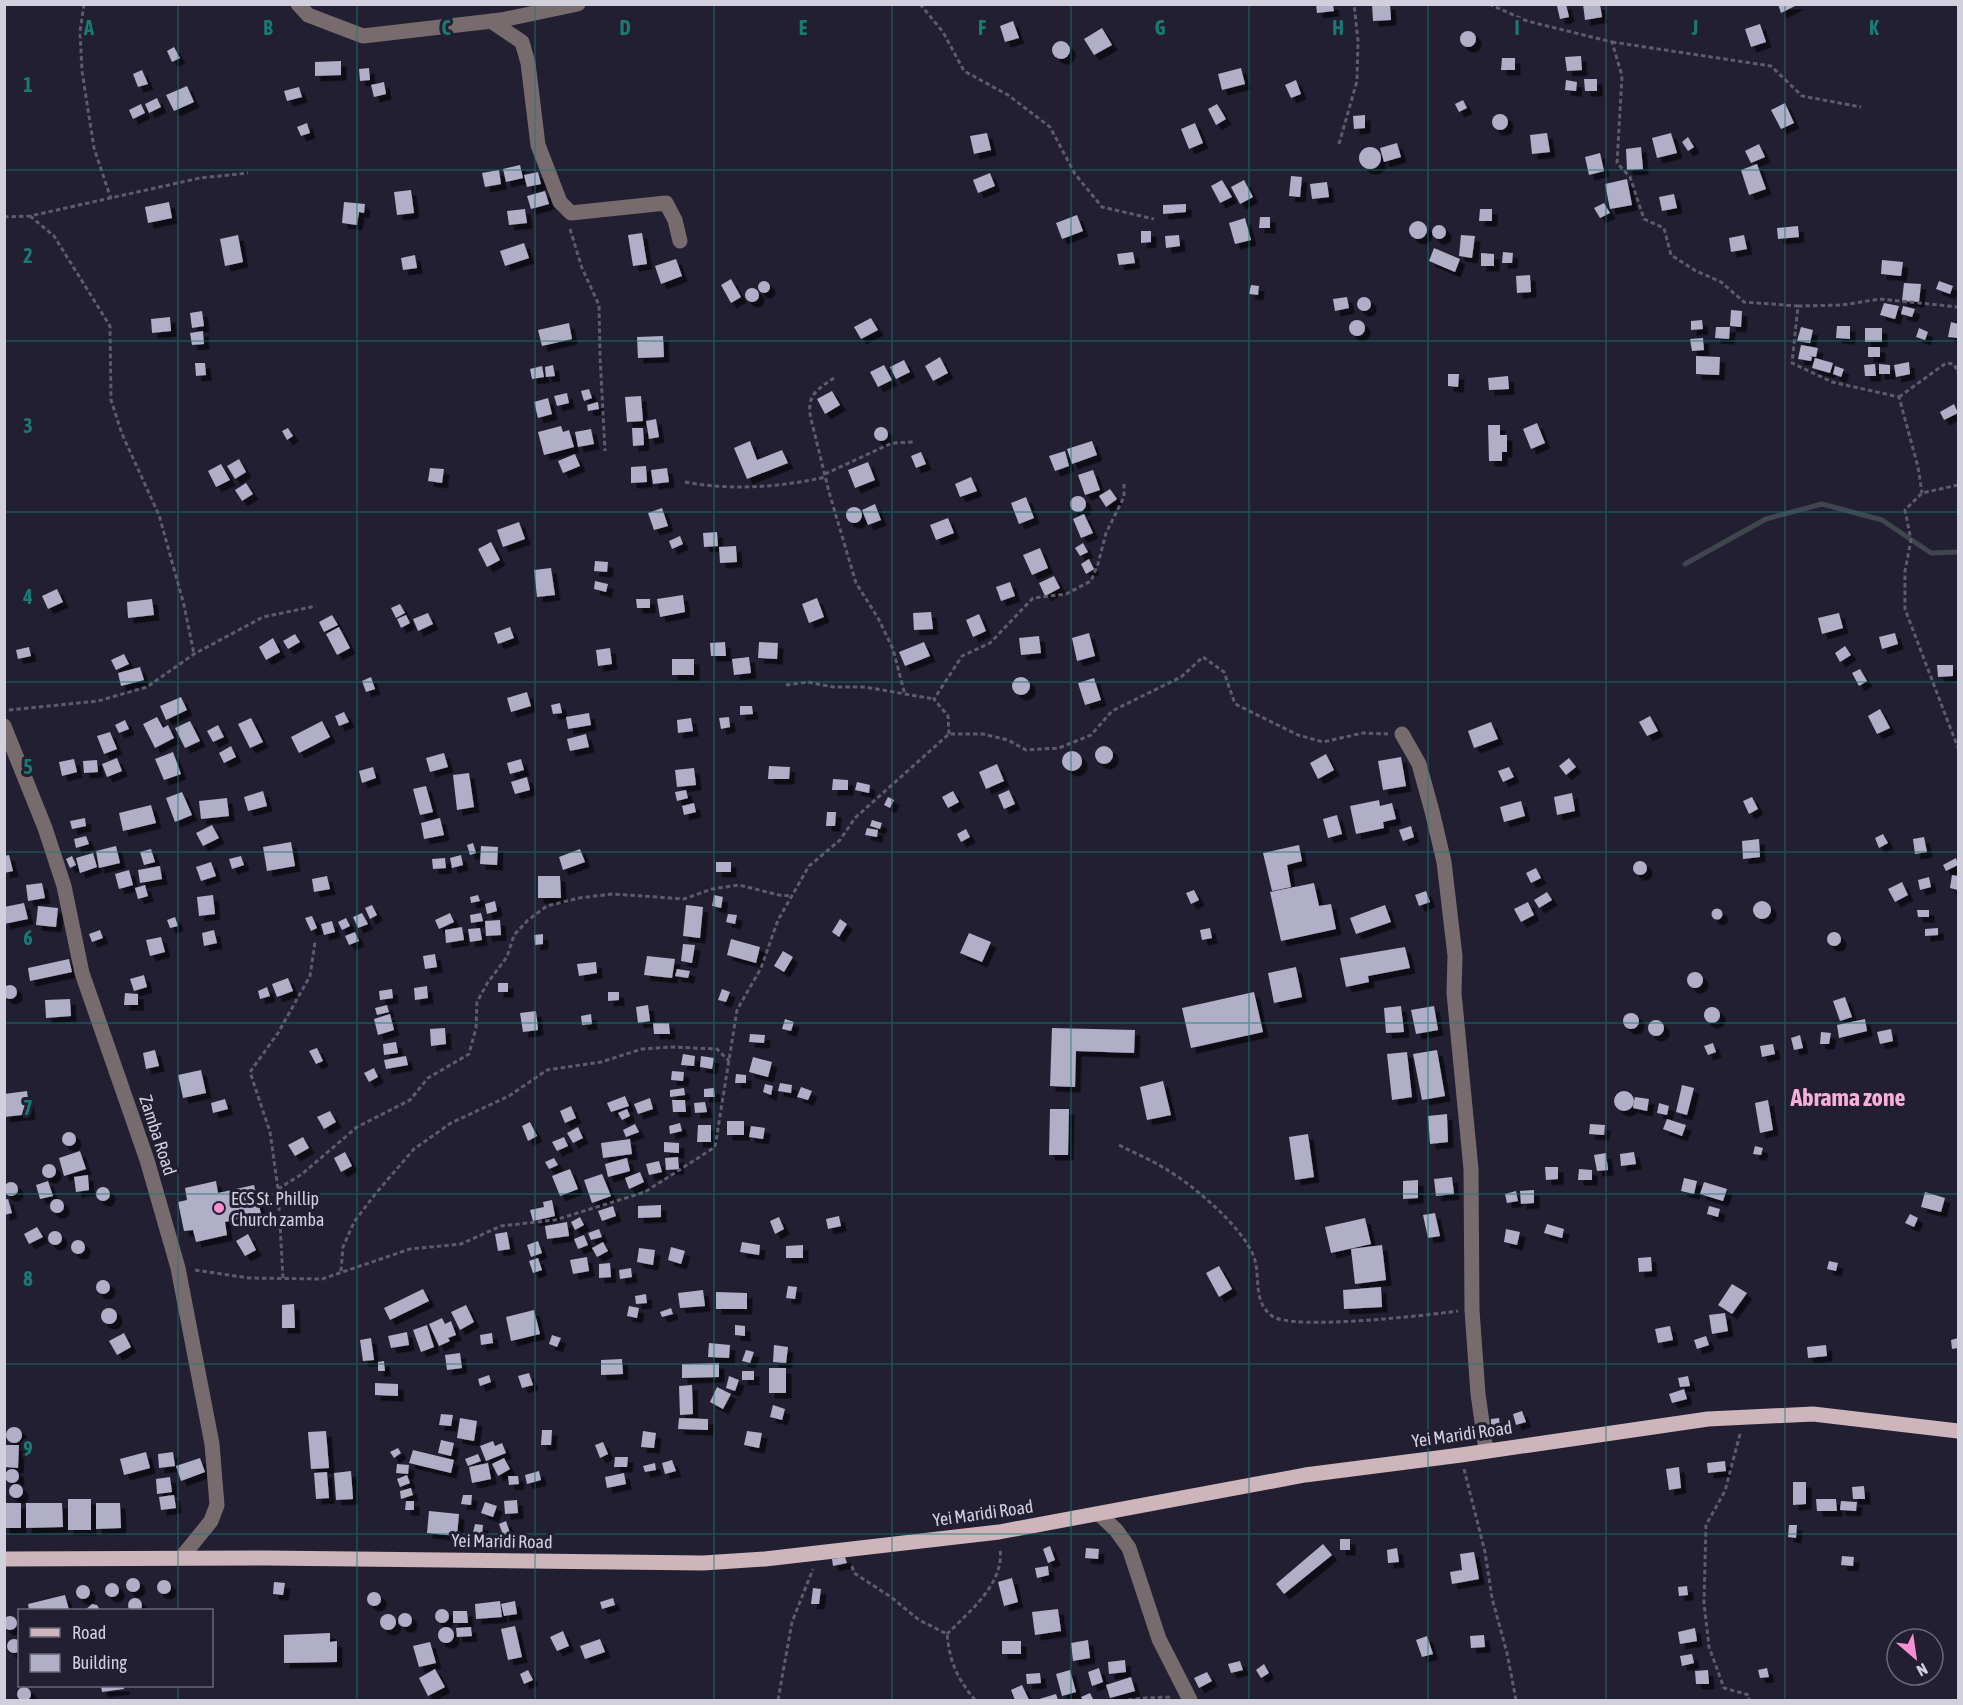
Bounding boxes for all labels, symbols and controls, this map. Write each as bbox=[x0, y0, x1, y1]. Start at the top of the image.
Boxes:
text: A bbox=[83, 16, 94, 39]
text: B bbox=[263, 16, 273, 39]
text: C bbox=[442, 16, 451, 39]
text: D bbox=[619, 16, 631, 39]
text: E bbox=[799, 16, 808, 39]
text: F bbox=[978, 16, 986, 39]
text: G bbox=[1155, 16, 1166, 39]
text: H bbox=[1332, 16, 1344, 39]
text: I bbox=[1514, 16, 1520, 39]
text: J bbox=[1691, 16, 1698, 39]
text: K bbox=[1869, 16, 1879, 39]
text: 1 bbox=[23, 73, 33, 96]
text: 2 bbox=[23, 244, 33, 267]
text: 3 bbox=[23, 414, 33, 437]
text: 4 bbox=[22, 585, 33, 608]
text: 5 bbox=[23, 755, 33, 778]
text: 6 bbox=[23, 926, 33, 949]
district label: Abrama zone bbox=[1790, 1084, 1906, 1111]
street label: Zamba Road bbox=[135, 1092, 181, 1178]
text: 7 bbox=[23, 1096, 33, 1119]
place label: ECS St. Phillip Church zamba bbox=[231, 1188, 324, 1230]
marker: ECS St. Phillip Church zamba bbox=[212, 1201, 226, 1215]
text: 8 bbox=[23, 1267, 33, 1290]
street label: Yei Maridi Road bbox=[1410, 1417, 1514, 1451]
text: 9 bbox=[23, 1437, 33, 1460]
street label: Yei Maridi Road bbox=[931, 1496, 1035, 1530]
street label: Yei Maridi Road bbox=[451, 1530, 553, 1552]
legend bbox=[18, 1609, 213, 1687]
text: Road bbox=[72, 1622, 106, 1643]
north arrow bbox=[1885, 1627, 1945, 1687]
text: Building bbox=[72, 1652, 127, 1673]
text: N bbox=[1914, 1660, 1931, 1680]

